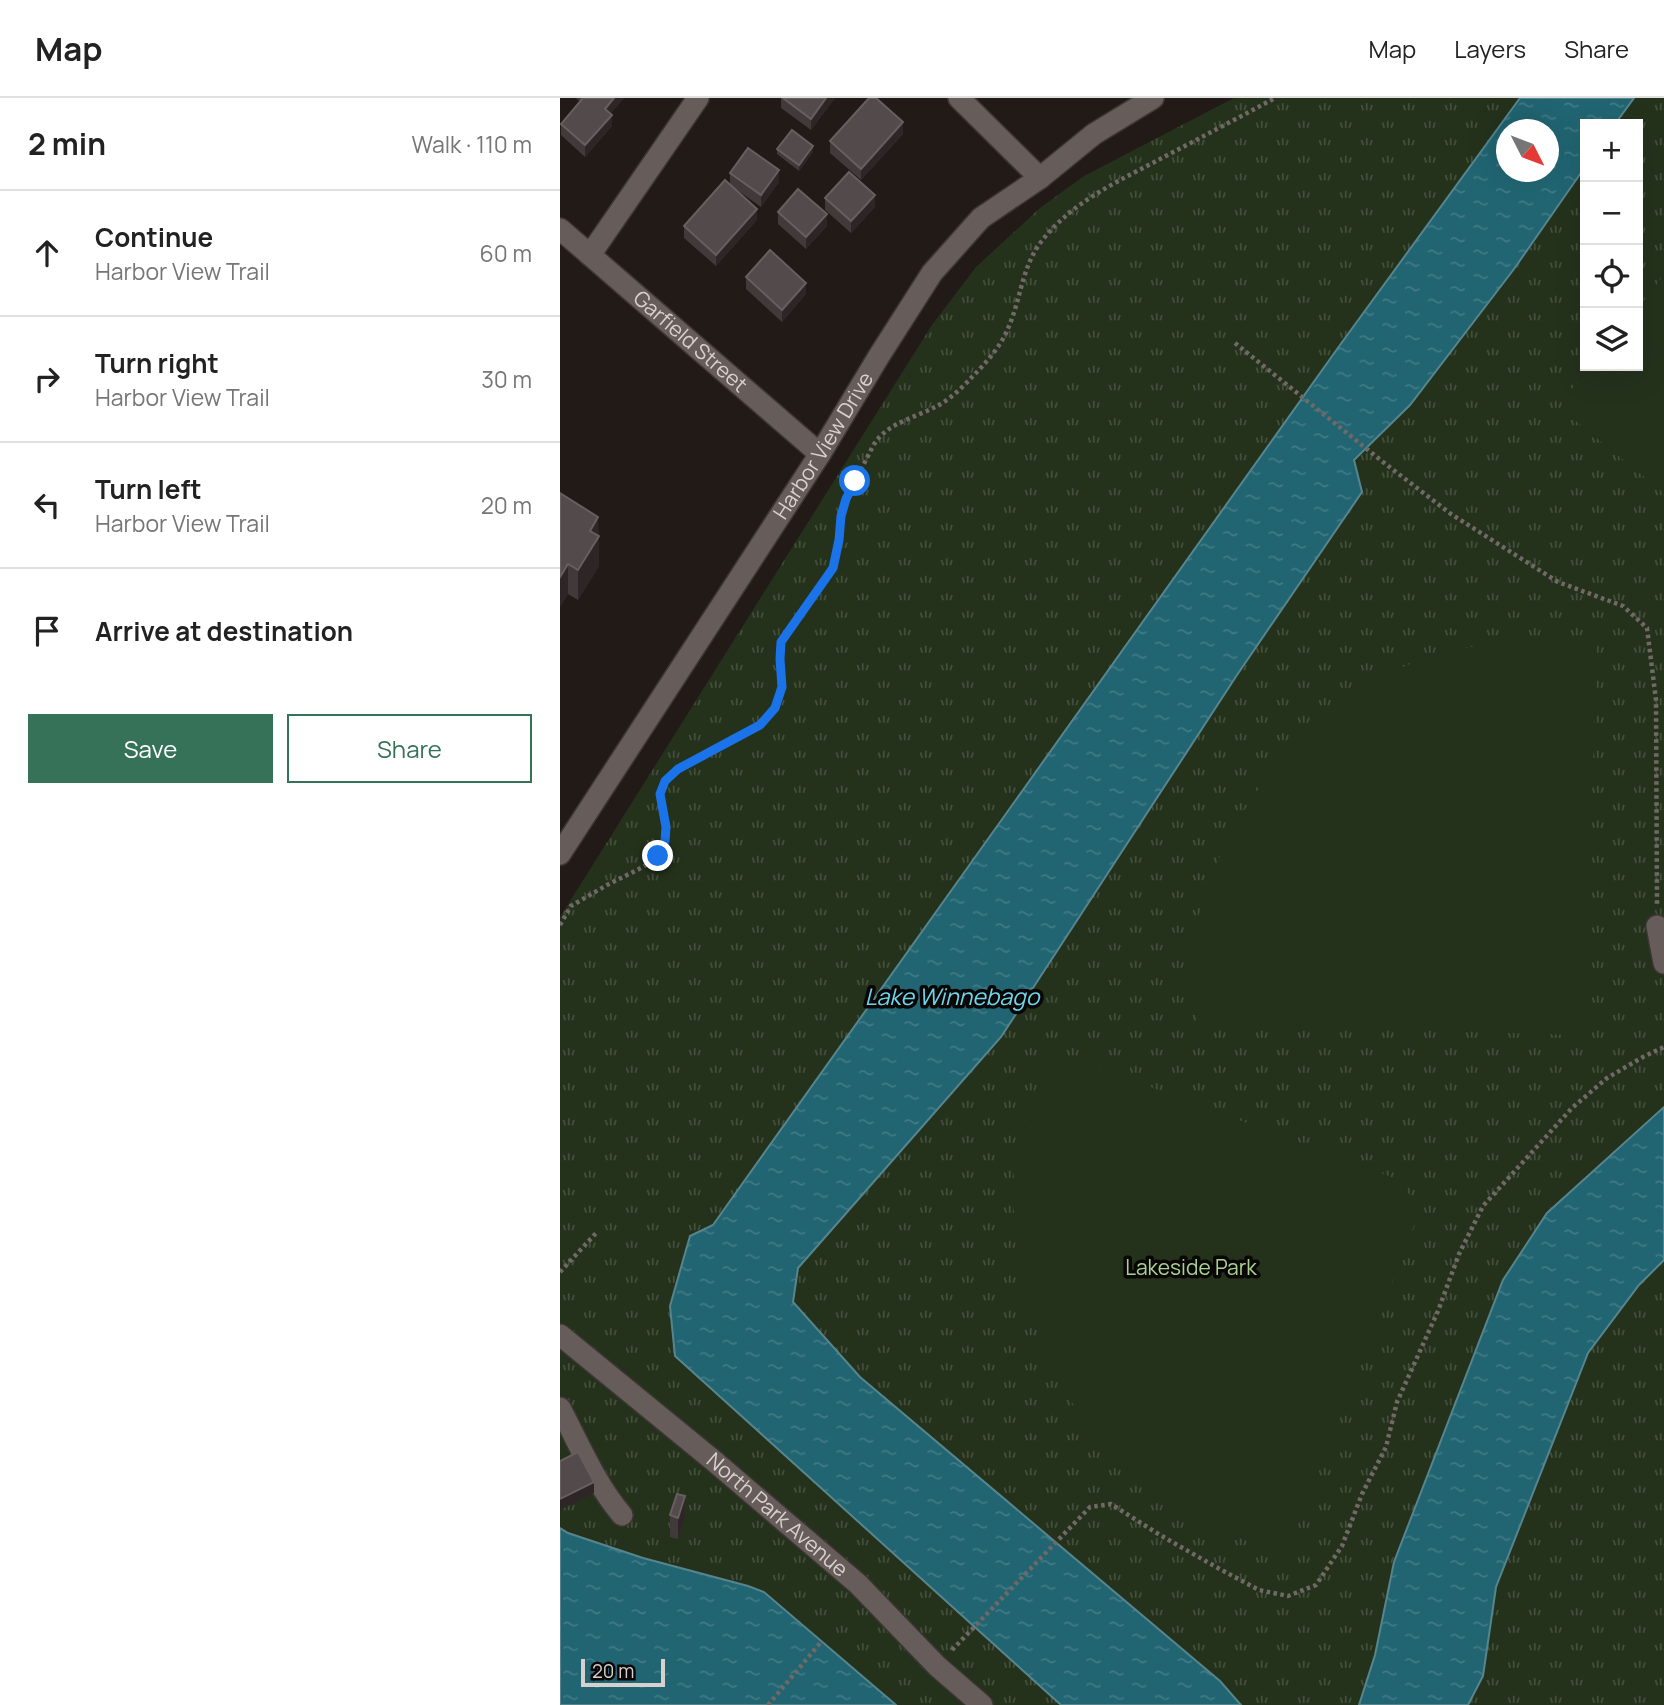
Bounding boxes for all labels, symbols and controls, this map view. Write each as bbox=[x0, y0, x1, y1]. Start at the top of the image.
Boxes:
text: Map bbox=[35, 26, 103, 71]
text: Map bbox=[1369, 32, 1416, 65]
text: Layers bbox=[1454, 32, 1526, 65]
text: Share bbox=[1564, 32, 1629, 65]
north arrow bbox=[1496, 119, 1559, 182]
map controls bbox=[1580, 119, 1643, 371]
button: + bbox=[1580, 119, 1643, 182]
text: 2 min bbox=[28, 123, 106, 164]
text: Walk · 110 m bbox=[411, 128, 532, 160]
button: − bbox=[1580, 182, 1643, 245]
text: Continue bbox=[95, 219, 213, 255]
icon: ahead bbox=[28, 234, 66, 272]
text: 60 m bbox=[480, 237, 532, 269]
button: locate bbox=[1580, 245, 1643, 308]
text: Harbor View Trail bbox=[95, 255, 270, 287]
street label: Garfield Street bbox=[628, 284, 754, 398]
button: layers bbox=[1580, 308, 1643, 371]
text: Turn right bbox=[95, 345, 219, 381]
icon: right bbox=[28, 360, 66, 398]
text: 30 m bbox=[481, 363, 532, 395]
street label: Harbor View Drive bbox=[766, 366, 879, 524]
text: Harbor View Trail bbox=[95, 381, 270, 413]
route start bbox=[839, 465, 870, 496]
text: Turn left bbox=[95, 471, 202, 507]
icon: left bbox=[28, 486, 66, 524]
text: 20 m bbox=[481, 489, 532, 521]
text: Harbor View Trail bbox=[95, 507, 270, 539]
icon: arrive bbox=[28, 612, 66, 650]
text: Arrive at destination bbox=[95, 613, 353, 649]
button: Save bbox=[28, 714, 273, 783]
button: Share bbox=[287, 714, 532, 783]
route end bbox=[642, 840, 673, 871]
water label: Lake Winnebago bbox=[865, 980, 1041, 1012]
park label: Lakeside Park bbox=[1125, 1253, 1257, 1281]
street label: North Park Avenue bbox=[701, 1446, 854, 1582]
scale bar bbox=[581, 1656, 665, 1688]
text: 20 m bbox=[592, 1658, 634, 1684]

